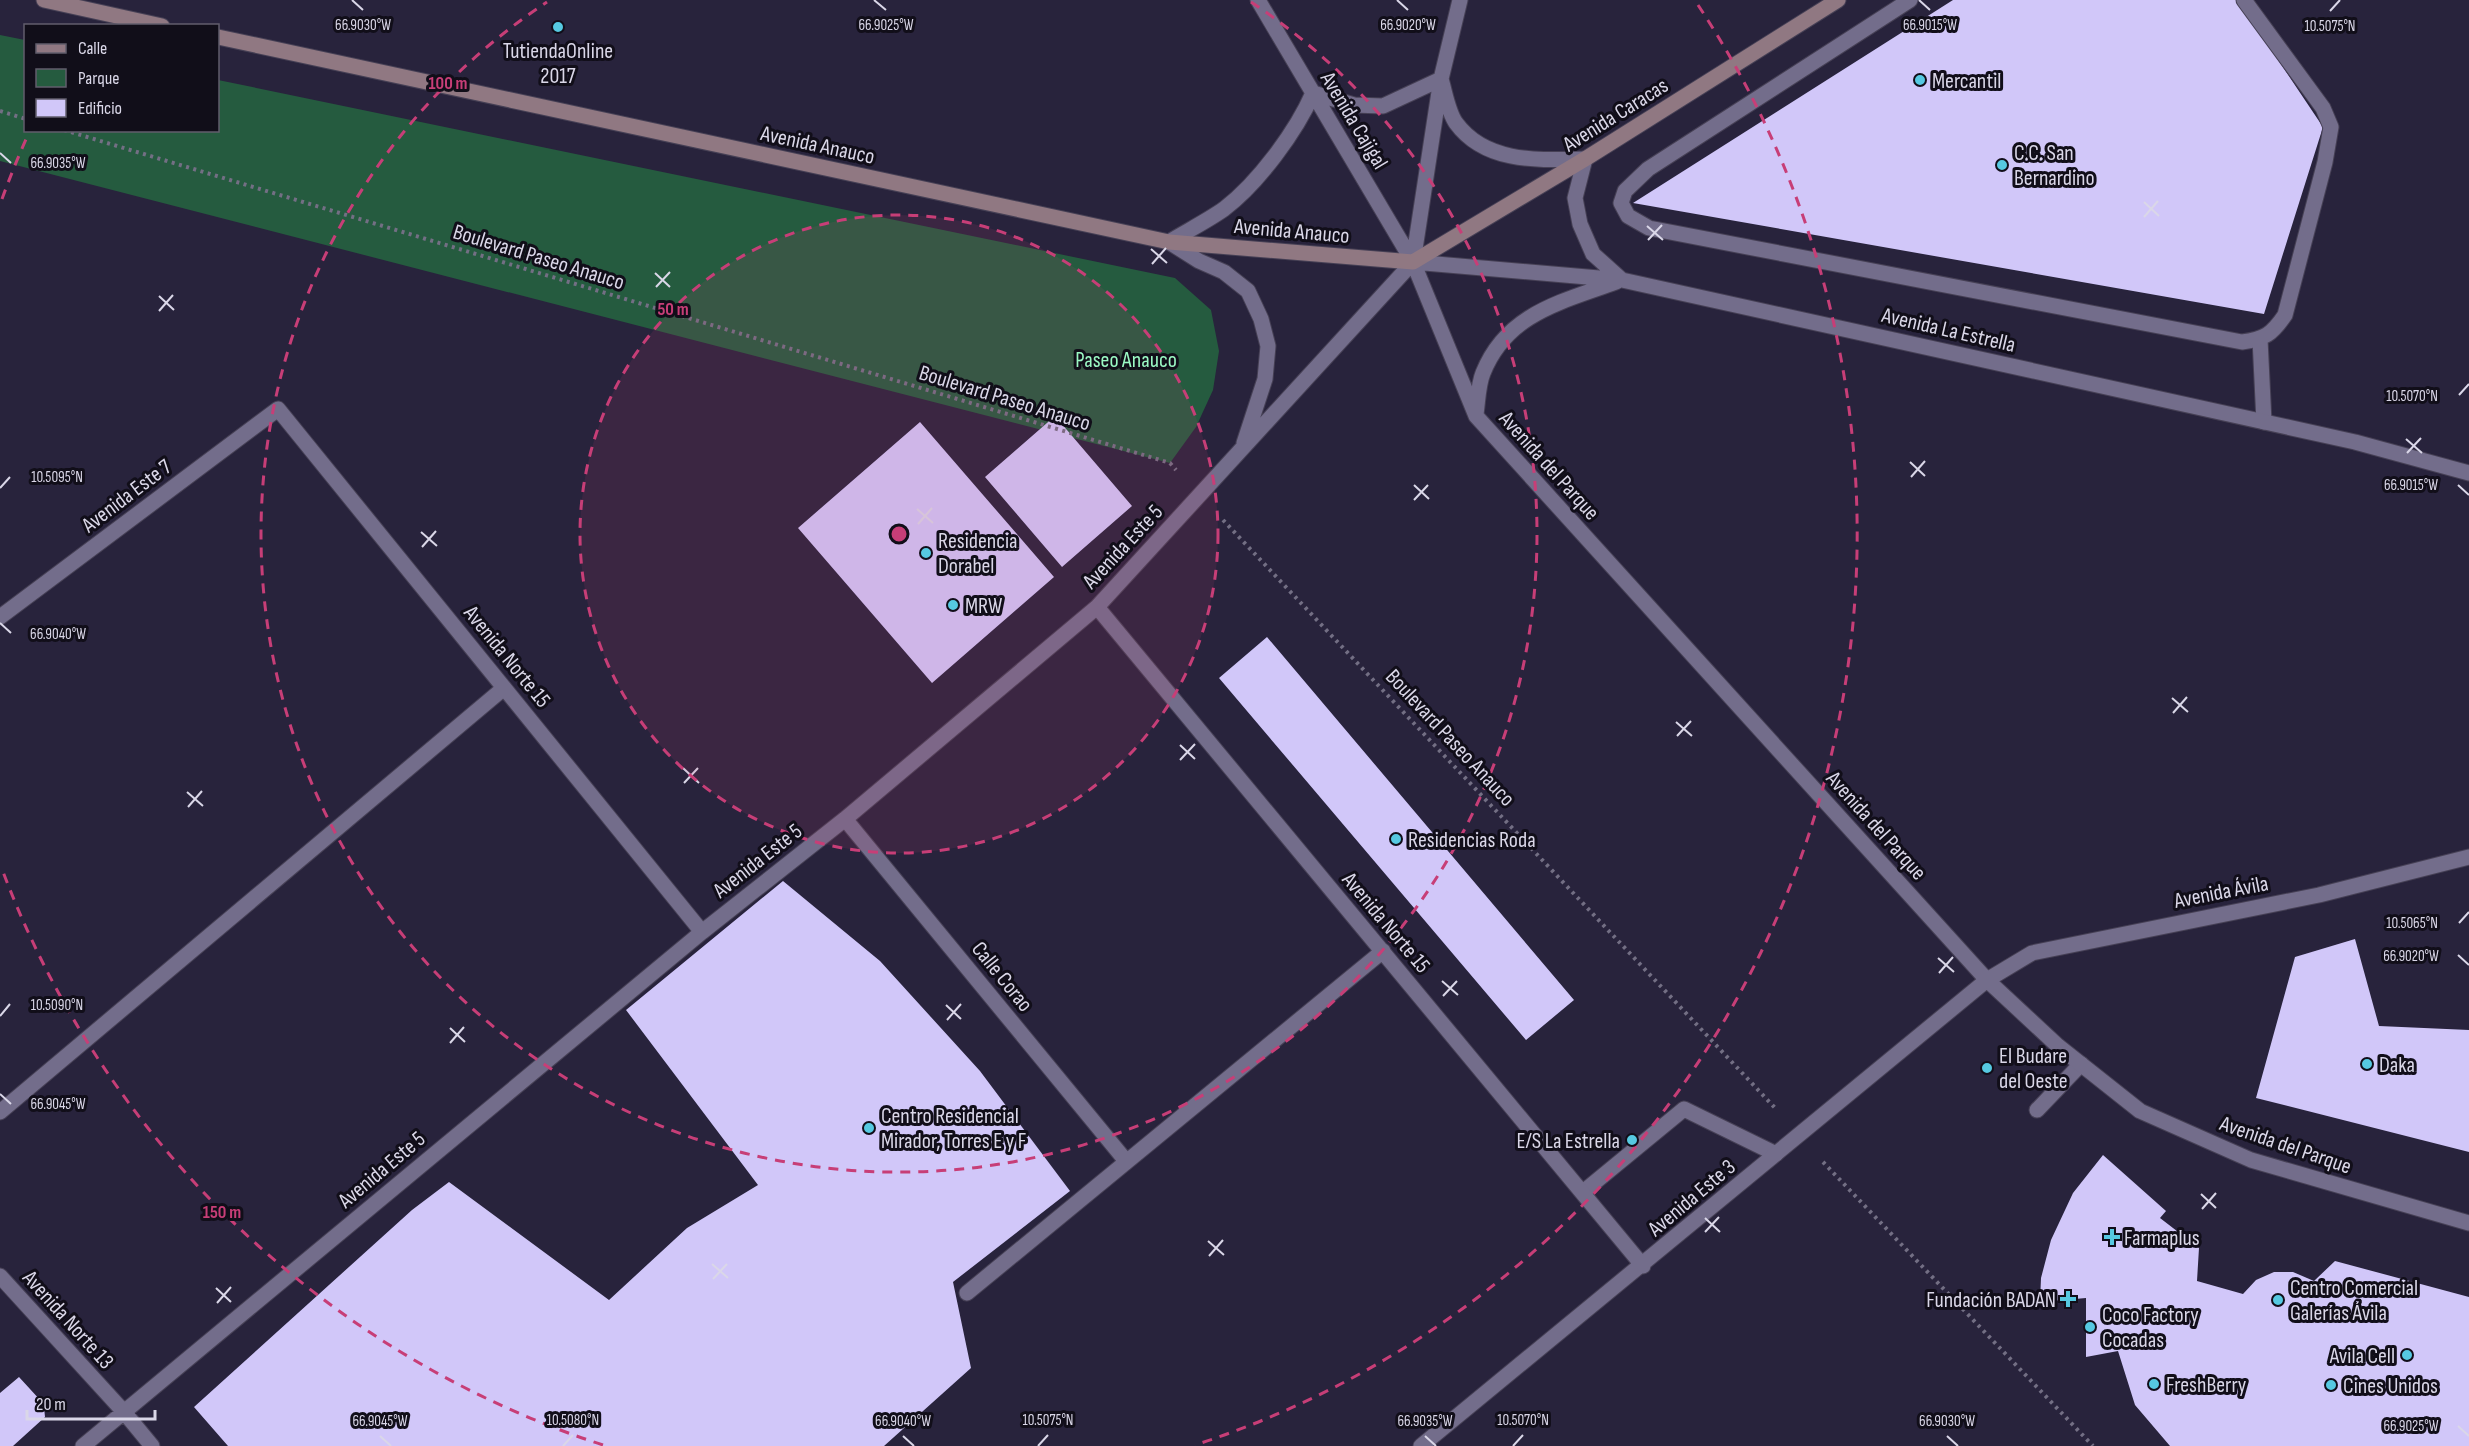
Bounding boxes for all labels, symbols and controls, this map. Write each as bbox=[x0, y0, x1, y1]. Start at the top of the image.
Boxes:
text: 66.9030°W bbox=[335, 16, 391, 35]
text: 66.9025°W bbox=[858, 16, 914, 35]
text: 66.9020°W bbox=[1380, 16, 1436, 35]
text: 66.9015°W bbox=[1903, 16, 1957, 35]
text: 10.5075°N bbox=[2304, 17, 2356, 36]
marker: TutiendaOnline 2017 bbox=[551, 20, 565, 34]
legend bbox=[24, 24, 219, 132]
text: Calle bbox=[78, 38, 107, 59]
place label: TutiendaOnline 2017 bbox=[503, 38, 613, 90]
street label: Avenida Cajigal bbox=[1314, 66, 1393, 174]
text: Parque bbox=[78, 68, 119, 89]
place label: Mercantil bbox=[1932, 68, 2001, 95]
street label: Avenida Caracas bbox=[1557, 72, 1674, 159]
text: 100 m bbox=[429, 73, 468, 94]
marker: Mercantil bbox=[1913, 73, 1927, 87]
text: Edificio bbox=[78, 98, 122, 119]
street label: Avenida Anauco bbox=[757, 120, 877, 171]
place label: C.C. San Bernardino bbox=[2014, 140, 2095, 192]
text: 66.9035°W bbox=[30, 154, 86, 173]
marker: C.C. San Bernardino bbox=[1995, 158, 2009, 172]
street label: Avenida Anauco bbox=[1232, 213, 1351, 250]
street label: Boulevard Paseo Anauco bbox=[450, 219, 628, 296]
text: 50 m bbox=[657, 299, 689, 320]
street label: Avenida La Estrella bbox=[1878, 302, 2018, 359]
park label: Paseo Anauco bbox=[1075, 347, 1177, 374]
street label: Boulevard Paseo Anauco bbox=[916, 360, 1094, 437]
text: 10.5070°N bbox=[2386, 387, 2438, 406]
street label: Avenida del Parque bbox=[1492, 405, 1605, 526]
street label: Avenida Este 7 bbox=[76, 454, 177, 539]
text: 10.5095°N bbox=[31, 468, 83, 487]
text: 66.9015°W bbox=[2384, 476, 2438, 495]
street label: Avenida Este 5 bbox=[1077, 499, 1169, 596]
centre of rings bbox=[889, 524, 909, 544]
place label: Residencia Dorabel bbox=[938, 528, 1018, 580]
marker: Residencia Dorabel bbox=[919, 546, 933, 560]
place label: MRW bbox=[965, 593, 1002, 620]
marker: MRW bbox=[946, 598, 960, 612]
street label: Avenida Norte 15 bbox=[457, 600, 556, 713]
text: 66.9040°W bbox=[30, 625, 86, 644]
street label: Boulevard Paseo Anauco bbox=[1379, 664, 1520, 812]
street label: Avenida del Parque bbox=[1819, 765, 1932, 886]
street label: Avenida Este 5 bbox=[707, 818, 808, 905]
place label: Residencias Roda bbox=[1408, 827, 1536, 854]
marker: Residencias Roda bbox=[1389, 832, 1403, 846]
street label: Avenida Norte 15 bbox=[1335, 866, 1436, 979]
street label: Avenida Ávila bbox=[2171, 870, 2271, 915]
text: 10.5065°N bbox=[2386, 914, 2438, 933]
street label: Calle Corao bbox=[965, 936, 1038, 1017]
text: 66.9020°W bbox=[2383, 947, 2439, 966]
text: 10.5090°N bbox=[31, 996, 83, 1015]
place label: El Budare del Oeste bbox=[1999, 1043, 2068, 1095]
place label: Daka bbox=[2379, 1052, 2415, 1079]
marker: Daka bbox=[2360, 1057, 2374, 1071]
marker: El Budare del Oeste bbox=[1980, 1061, 1994, 1075]
text: 66.9045°W bbox=[30, 1095, 86, 1114]
place label: Centro Residencial Mirador, Torres E y F bbox=[881, 1103, 1026, 1155]
street label: Avenida del Parque bbox=[2215, 1110, 2355, 1181]
marker: Centro Residencial Mirador, Torres E y F bbox=[862, 1121, 876, 1135]
street label: Avenida Este 5 bbox=[332, 1126, 431, 1215]
place label: E/S La Estrella bbox=[1516, 1128, 1620, 1155]
marker: E/S La Estrella bbox=[1625, 1133, 1639, 1147]
street label: Avenida Este 3 bbox=[1642, 1154, 1741, 1243]
text: 150 m bbox=[203, 1202, 241, 1223]
place label: Farmaplus bbox=[2124, 1225, 2200, 1252]
marker: Farmaplus bbox=[2105, 1230, 2119, 1244]
street label: Avenida Norte 13 bbox=[16, 1264, 119, 1375]
place label: Centro Comercial Galerías Ávila bbox=[2290, 1275, 2418, 1327]
place label: Fundación BADAN bbox=[1926, 1287, 2056, 1314]
marker: Fundación BADAN bbox=[2061, 1292, 2075, 1306]
marker: Centro Comercial Galerías Ávila bbox=[2271, 1293, 2285, 1307]
place label: Coco Factory Cocadas bbox=[2102, 1302, 2199, 1354]
marker: Coco Factory Cocadas bbox=[2083, 1320, 2097, 1334]
place label: Avila Cell bbox=[2329, 1343, 2395, 1370]
marker: Avila Cell bbox=[2400, 1348, 2414, 1362]
place label: FreshBerry bbox=[2166, 1372, 2247, 1399]
place label: Cines Unidos bbox=[2343, 1373, 2438, 1400]
marker: FreshBerry bbox=[2147, 1377, 2161, 1391]
marker: Cines Unidos bbox=[2324, 1378, 2338, 1392]
scale bar bbox=[27, 1383, 154, 1421]
text: 20 m bbox=[36, 1394, 66, 1415]
text: 10.5080°N bbox=[547, 1411, 599, 1430]
text: 10.5075°N bbox=[1022, 1411, 1074, 1430]
text: 10.5070°N bbox=[1497, 1411, 1549, 1430]
text: 66.9045°W bbox=[352, 1412, 408, 1431]
text: 66.9040°W bbox=[875, 1412, 931, 1431]
text: 66.9035°W bbox=[1397, 1412, 1453, 1431]
text: 66.9030°W bbox=[1919, 1412, 1975, 1431]
text: 66.9025°W bbox=[2383, 1417, 2439, 1436]

